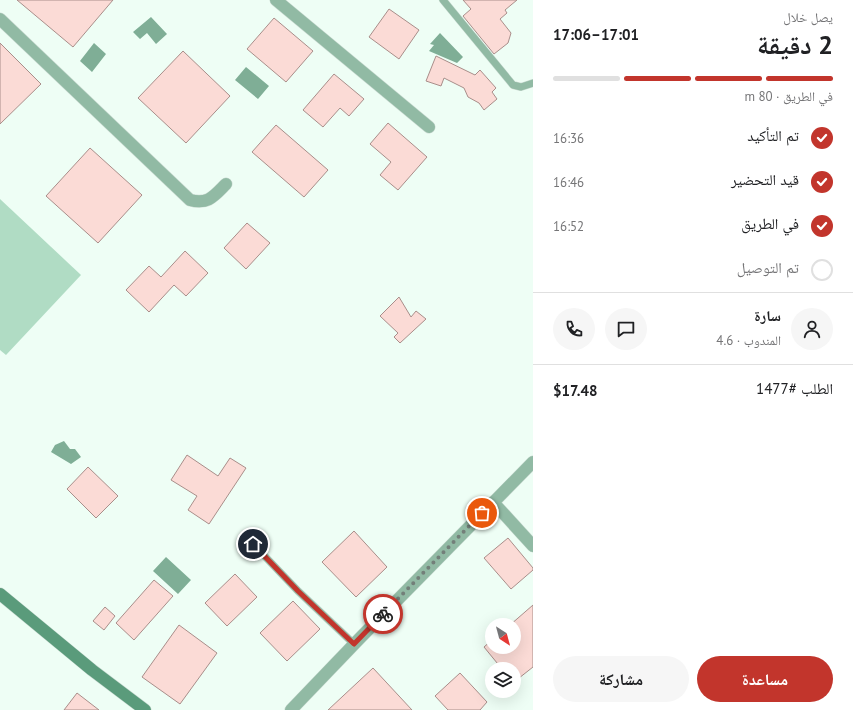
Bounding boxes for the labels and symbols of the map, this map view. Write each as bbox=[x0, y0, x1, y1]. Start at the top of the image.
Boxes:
pin bbox=[465, 496, 499, 530]
pin bbox=[236, 527, 270, 561]
courier bbox=[363, 594, 403, 634]
north arrow bbox=[485, 618, 521, 654]

